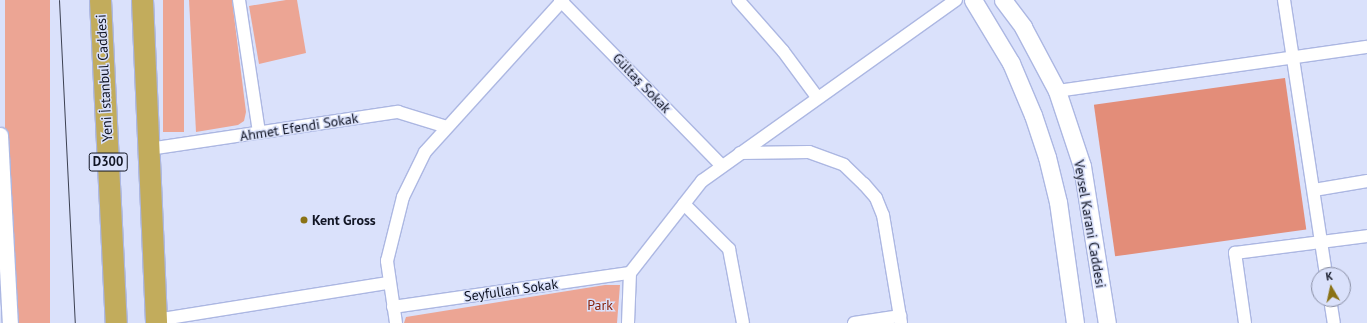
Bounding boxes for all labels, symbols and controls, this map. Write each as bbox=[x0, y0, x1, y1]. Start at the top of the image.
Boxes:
street label: Yeni İstanbul Caddesi bbox=[92, 14, 116, 142]
street label: Gültaş Sokak bbox=[609, 50, 675, 116]
street label: Ahmet Efendi Sokak bbox=[239, 109, 359, 145]
road number: D300 bbox=[88, 151, 128, 173]
street label: Veysel Karani Caddesi bbox=[1070, 159, 1110, 289]
place label: Kent Gross bbox=[312, 212, 376, 228]
marker: Kent Gross bbox=[299, 215, 309, 225]
north arrow bbox=[1311, 267, 1351, 307]
text: K bbox=[1325, 269, 1334, 284]
street label: Seyfullah Sokak bbox=[463, 275, 559, 305]
park label: Park bbox=[587, 297, 613, 313]

